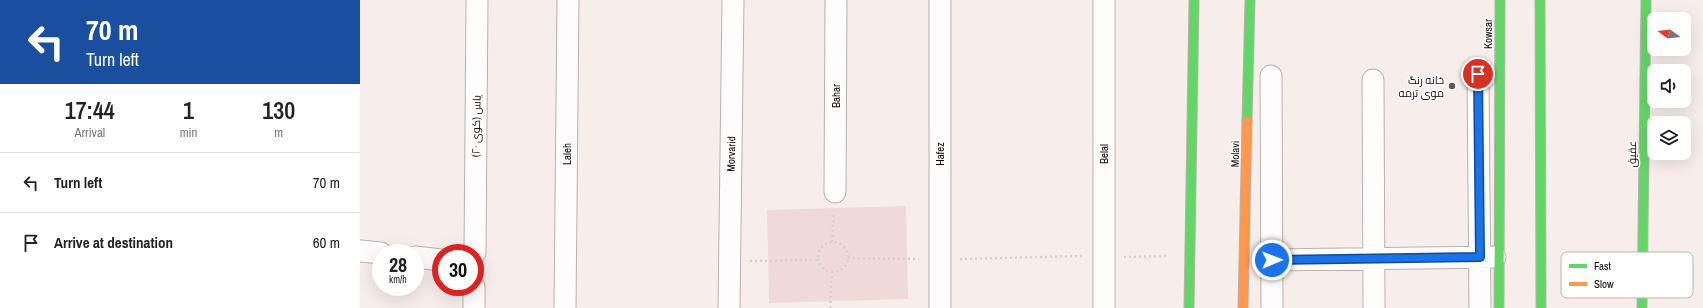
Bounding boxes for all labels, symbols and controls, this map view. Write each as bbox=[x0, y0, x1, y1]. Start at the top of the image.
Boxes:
text: 70 m bbox=[86, 11, 138, 49]
north arrow bbox=[1647, 12, 1691, 56]
map controls bbox=[1647, 12, 1691, 160]
icon: left bbox=[20, 16, 72, 68]
street label: Kowsar bbox=[1481, 19, 1495, 49]
text: Turn left bbox=[86, 47, 139, 72]
pin bbox=[1461, 57, 1495, 91]
icon: arrive bbox=[1467, 63, 1489, 85]
button: sound bbox=[1647, 64, 1691, 108]
place label: خانه رنگ موی ترمه bbox=[1399, 73, 1444, 100]
marker: خانه رنگ موی ترمه bbox=[1447, 81, 1457, 91]
street label: Bahar bbox=[829, 84, 843, 108]
text: 17:44 bbox=[65, 94, 115, 126]
text: 1 bbox=[183, 94, 194, 126]
text: 130 bbox=[262, 94, 295, 126]
street label: یاس (کوی ۲۰) bbox=[468, 95, 484, 157]
button: layers bbox=[1647, 116, 1691, 160]
text: Arrival bbox=[74, 124, 105, 141]
text: min bbox=[180, 124, 197, 141]
text: m bbox=[274, 124, 283, 141]
street label: Morvarid bbox=[724, 136, 738, 172]
street label: Molavi bbox=[1228, 141, 1242, 167]
street label: عقیق bbox=[1625, 141, 1639, 167]
street label: Hafez bbox=[933, 142, 947, 166]
street label: Laleh bbox=[560, 143, 574, 165]
street label: Belal bbox=[1097, 144, 1111, 164]
icon: left bbox=[20, 172, 42, 194]
text: Turn left bbox=[54, 172, 102, 193]
text: 70 m bbox=[313, 172, 340, 193]
icon: arrive bbox=[20, 232, 42, 254]
text: Arrive at destination bbox=[54, 232, 173, 253]
text: 60 m bbox=[313, 232, 340, 253]
position arrow bbox=[1251, 239, 1293, 281]
speed limit sign: 30 bbox=[432, 244, 484, 296]
text: 28 bbox=[389, 251, 407, 278]
legend bbox=[1561, 252, 1693, 298]
text: Fast bbox=[1594, 259, 1612, 273]
text: km/h bbox=[389, 273, 407, 286]
text: Slow bbox=[1594, 277, 1614, 291]

